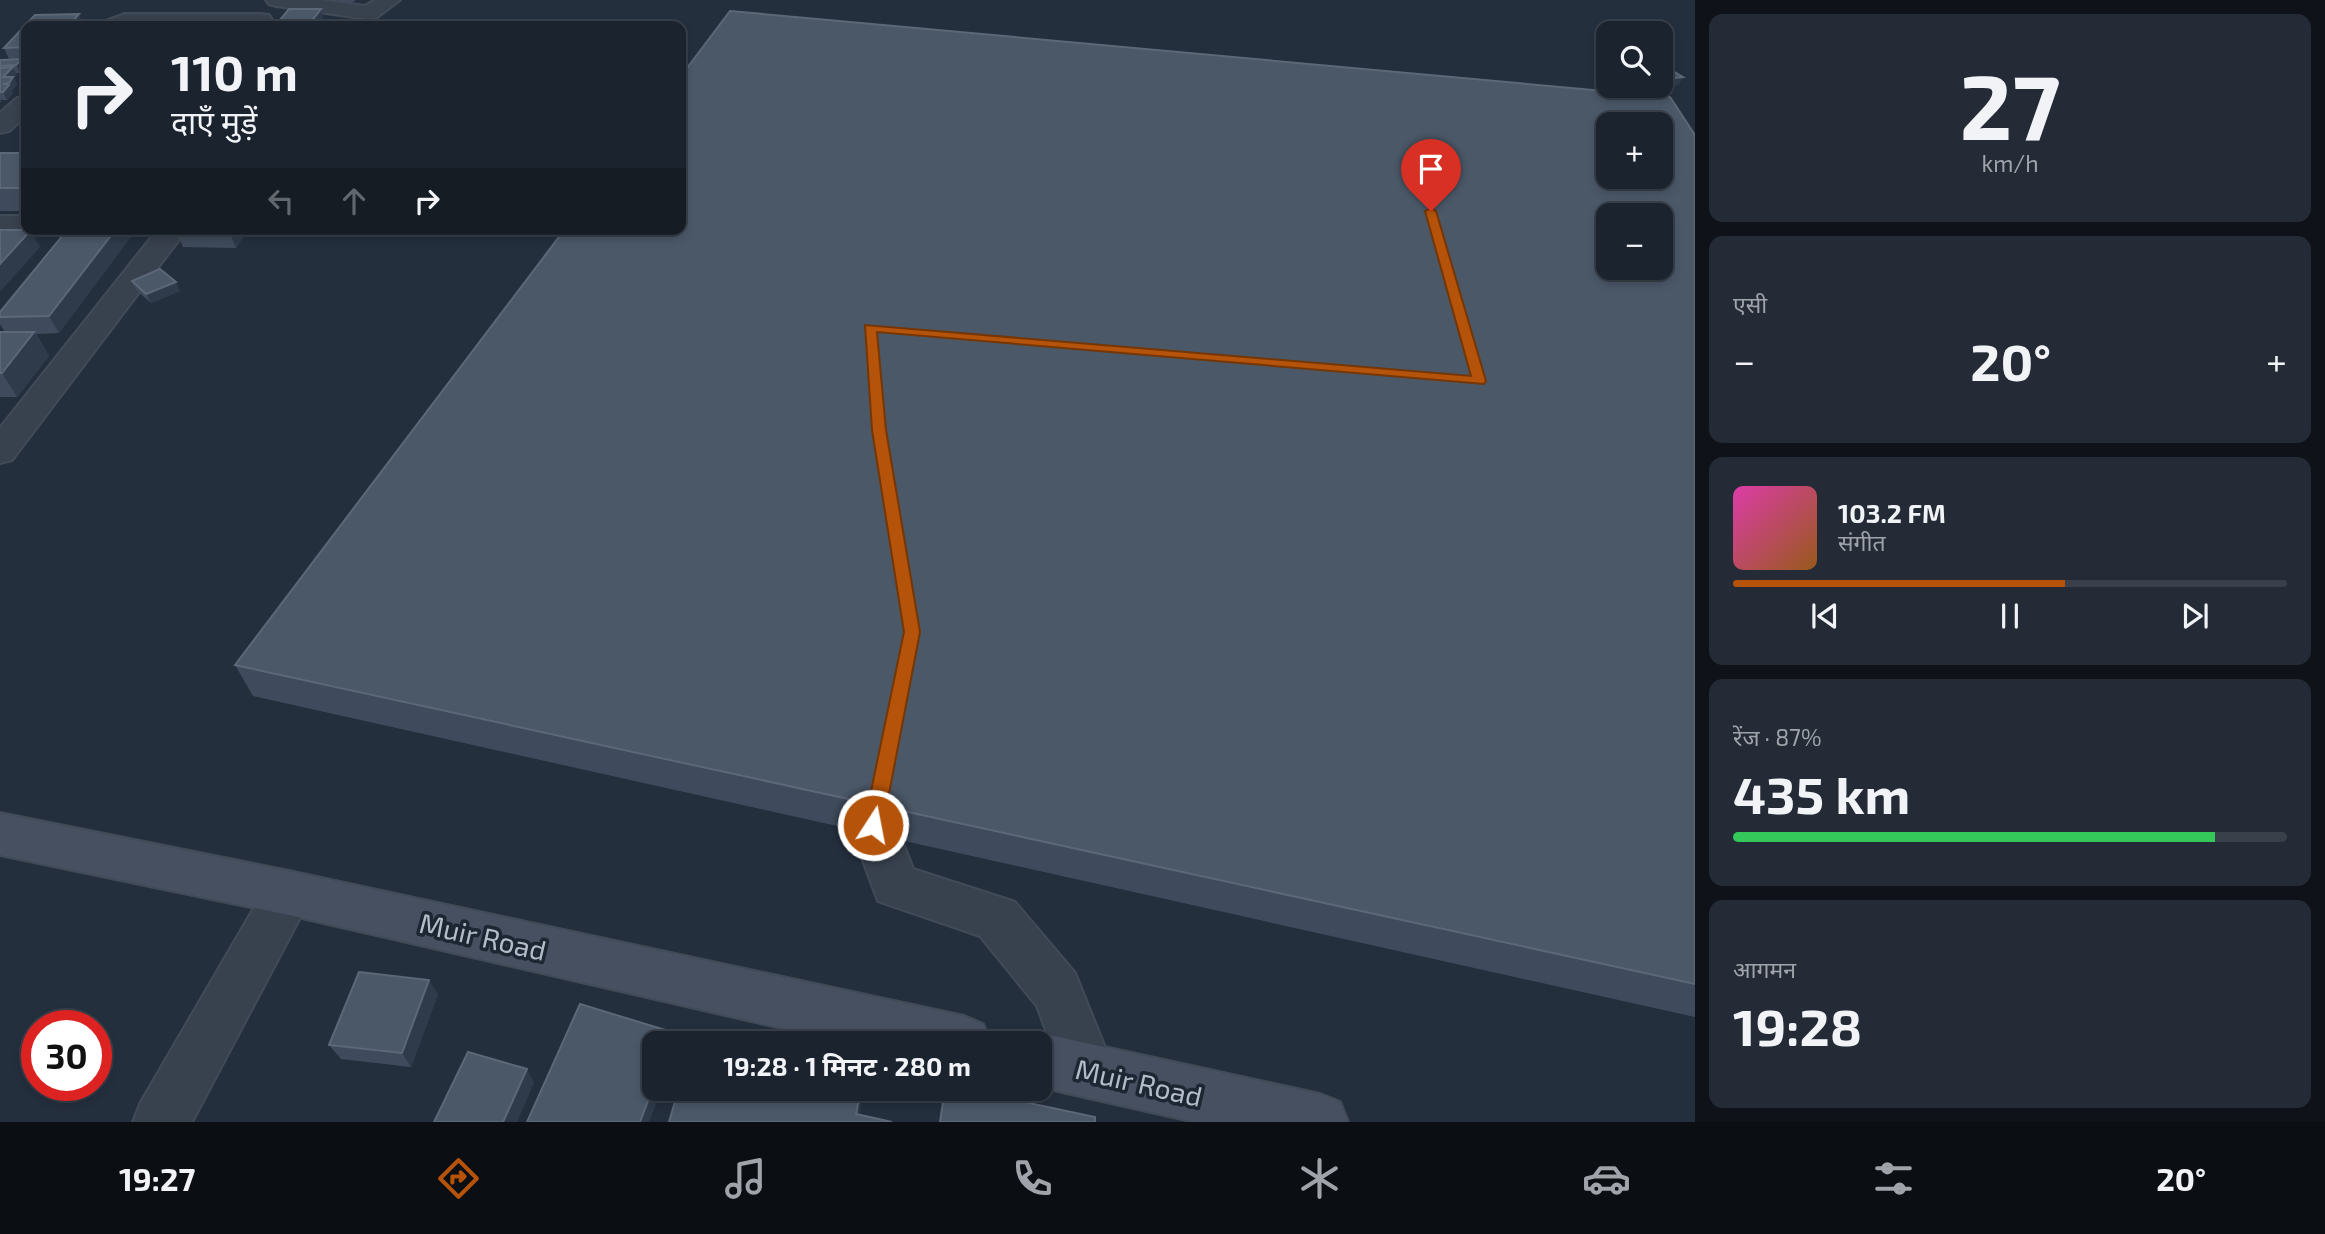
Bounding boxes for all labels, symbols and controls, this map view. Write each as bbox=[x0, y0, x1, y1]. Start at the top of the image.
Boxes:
map controls bbox=[1596, 21, 1673, 280]
button: search bbox=[1596, 21, 1673, 98]
text: 110 m bbox=[171, 42, 298, 101]
icon: right bbox=[56, 49, 147, 140]
text: 27 bbox=[1960, 49, 2060, 158]
text: दाएँ मुड़ें bbox=[171, 102, 257, 140]
button: + bbox=[1596, 112, 1673, 189]
pin bbox=[1401, 139, 1461, 211]
text: km/h bbox=[1981, 149, 2039, 177]
icon: arrive bbox=[1412, 150, 1450, 188]
icon: left bbox=[262, 182, 300, 220]
icon: ahead bbox=[335, 182, 373, 220]
icon: right bbox=[408, 182, 446, 220]
button: − bbox=[1596, 203, 1673, 280]
text: एसी bbox=[1733, 290, 1767, 318]
text: 20° bbox=[1970, 329, 2051, 391]
text: − bbox=[1733, 337, 1755, 383]
text: + bbox=[2266, 337, 2287, 383]
text: 103.2 FM bbox=[1838, 497, 1946, 528]
text: संगीत bbox=[1838, 528, 1886, 556]
icon: previous bbox=[1806, 597, 1844, 635]
icon: pause bbox=[1991, 597, 2029, 635]
icon: next bbox=[2176, 597, 2214, 635]
text: रेंज · 87% bbox=[1733, 723, 1821, 751]
text: 435 km bbox=[1733, 762, 1910, 824]
position arrow bbox=[836, 788, 910, 862]
street label: Muir Road bbox=[416, 905, 550, 967]
text: आगमन bbox=[1733, 955, 1796, 983]
text: 19:28 bbox=[1733, 994, 1862, 1056]
speed limit sign: 30 bbox=[21, 1010, 112, 1101]
text: 19:28 · 1 मिनट · 280 m bbox=[723, 1050, 971, 1081]
street label: Muir Road bbox=[1072, 1051, 1206, 1113]
icon: directions bbox=[434, 1154, 483, 1203]
icon: music bbox=[721, 1154, 770, 1203]
icon: phone bbox=[1008, 1154, 1057, 1203]
icon: climate bbox=[1295, 1154, 1344, 1203]
icon: car bbox=[1582, 1154, 1631, 1203]
icon: filters bbox=[1869, 1154, 1918, 1203]
text: 19:27 bbox=[119, 1159, 195, 1197]
text: 20° bbox=[2156, 1159, 2206, 1197]

